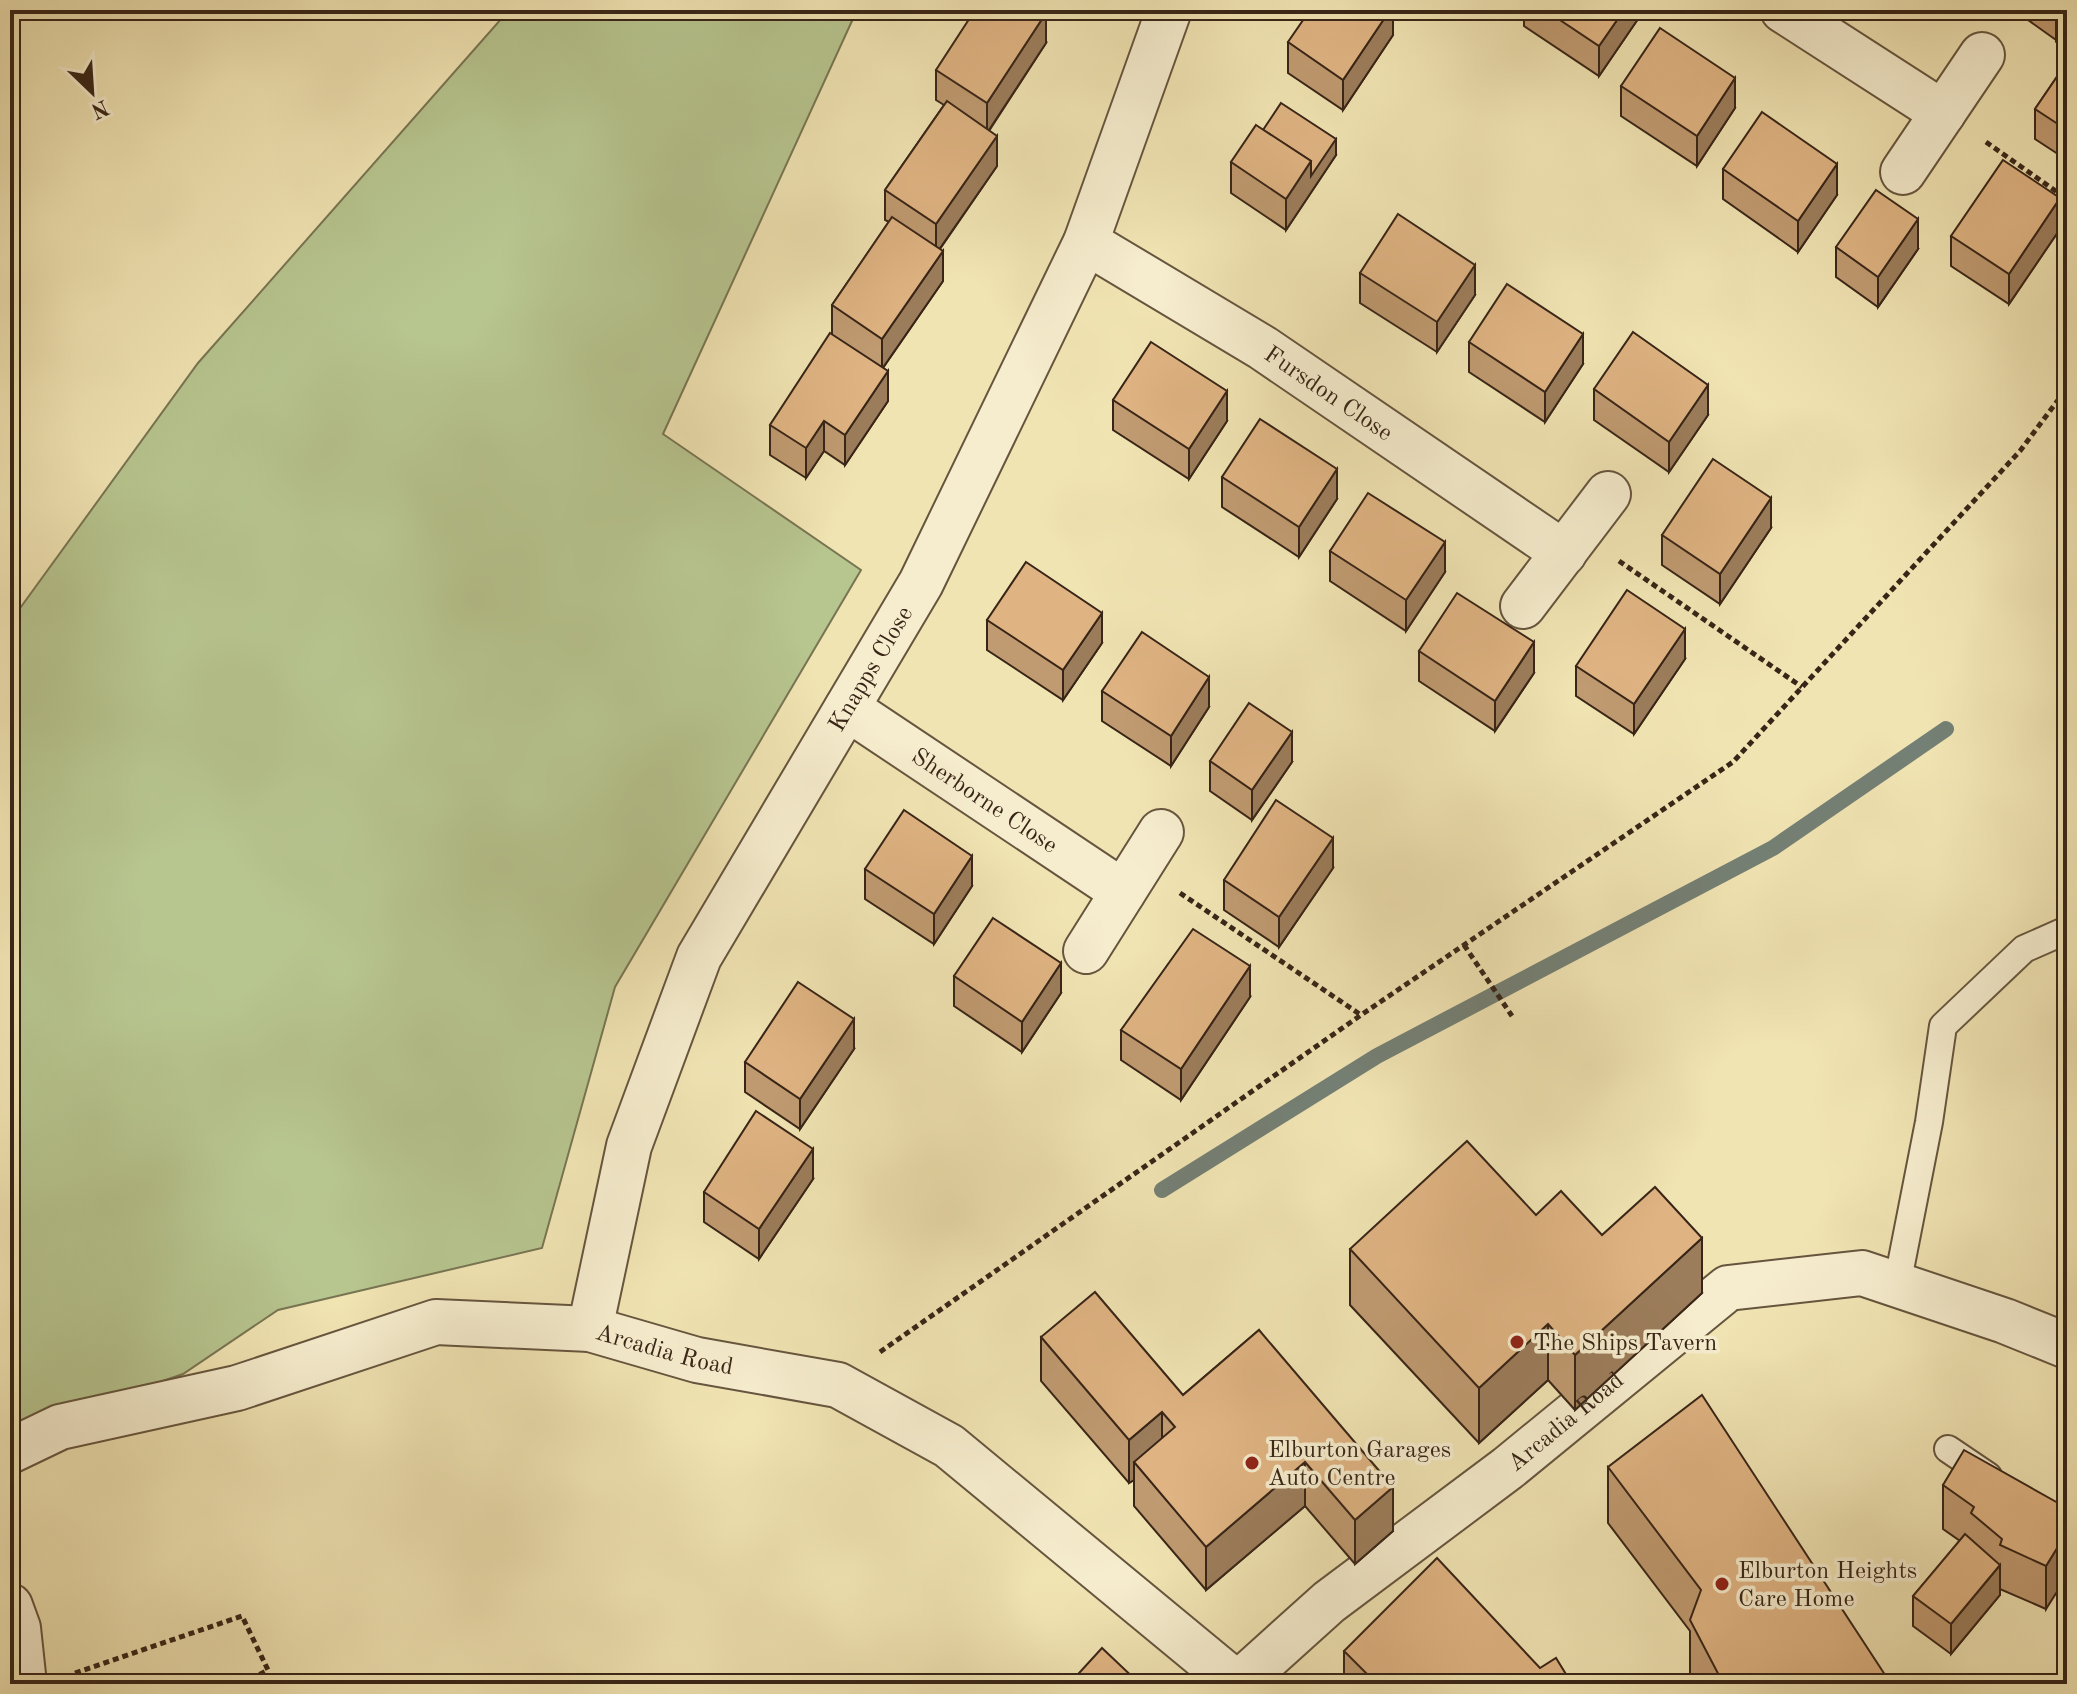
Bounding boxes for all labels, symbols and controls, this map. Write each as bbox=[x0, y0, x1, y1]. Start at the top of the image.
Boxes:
north arrow bbox=[52, 52, 132, 132]
text: N bbox=[87, 95, 112, 122]
street label: Fursdon Close bbox=[1259, 343, 1396, 446]
street label: Knapps Close bbox=[826, 603, 918, 736]
street label: Sherborne Close bbox=[907, 745, 1061, 859]
street label: Arcadia Road bbox=[593, 1321, 735, 1380]
place label: The Ships Tavern bbox=[1533, 1332, 1717, 1356]
marker: The Ships Tavern bbox=[1508, 1333, 1526, 1351]
street label: Arcadia Road bbox=[1504, 1369, 1629, 1477]
place label: Elburton Garages Auto Centre bbox=[1268, 1439, 1451, 1491]
marker: Elburton Garages Auto Centre bbox=[1243, 1454, 1261, 1472]
place label: Elburton Heights Care Home bbox=[1738, 1560, 1917, 1612]
marker: Elburton Heights Care Home bbox=[1713, 1575, 1731, 1593]

